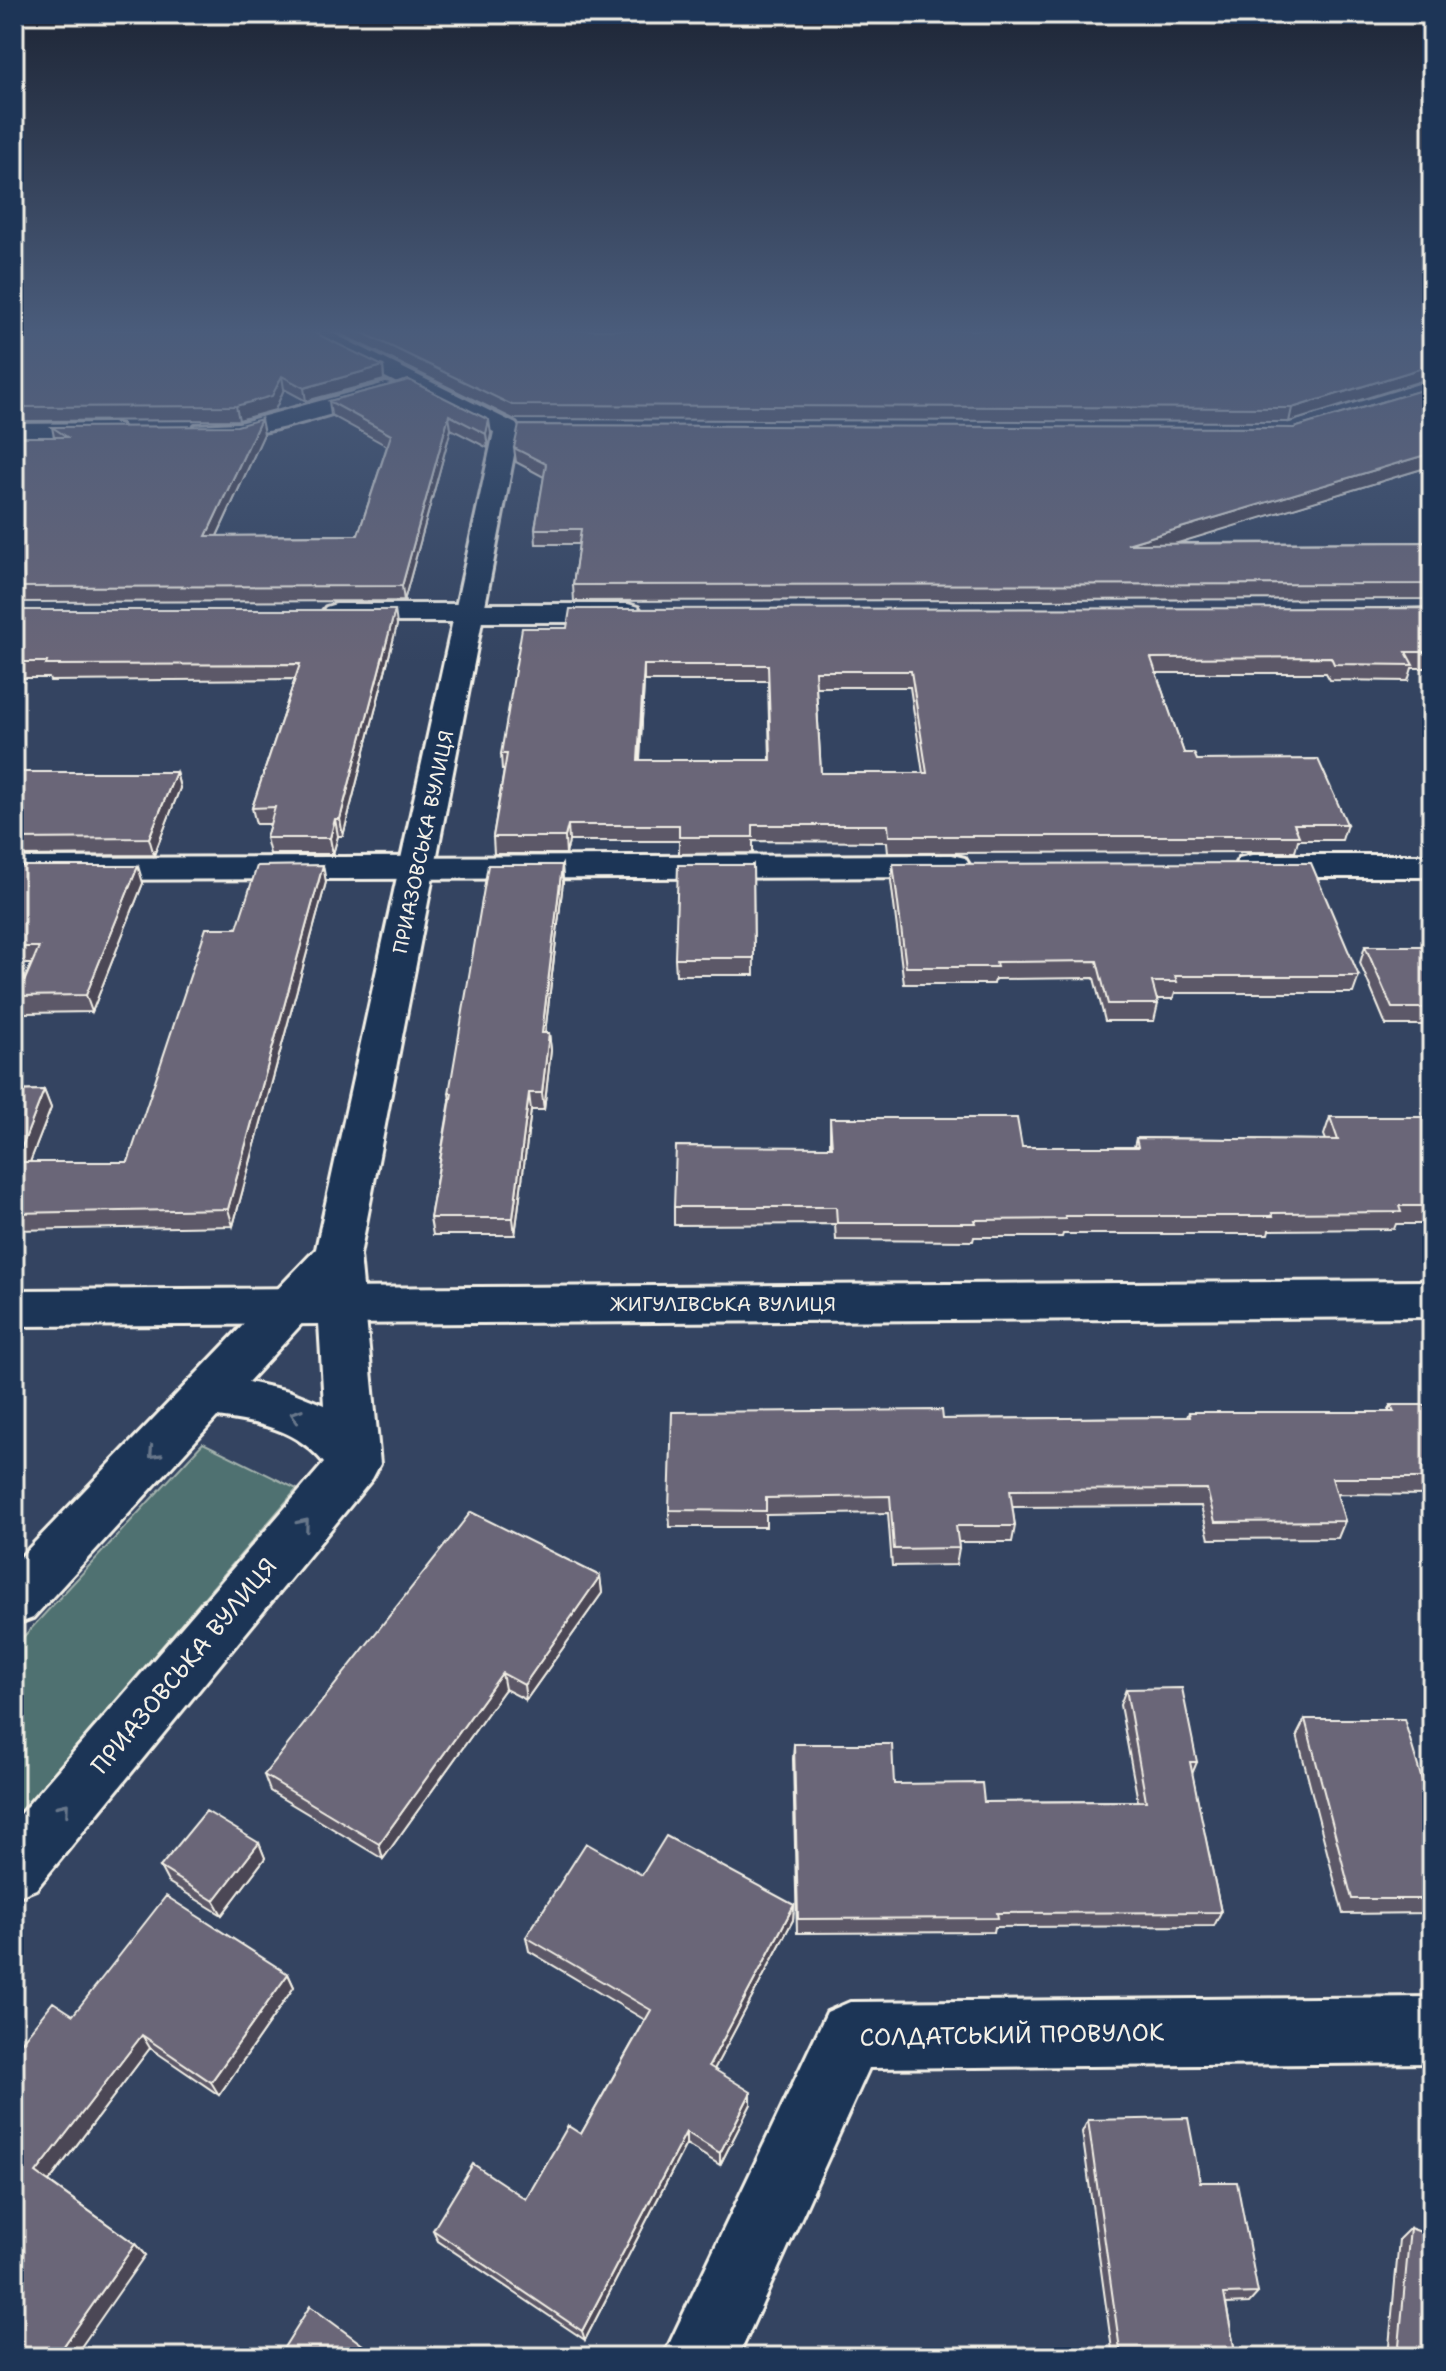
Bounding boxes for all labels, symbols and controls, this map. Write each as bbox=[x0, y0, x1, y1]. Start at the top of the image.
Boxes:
street label: ПРИАЗОВСЬКА ВУЛИЦЯ bbox=[387, 728, 459, 956]
street label: ЖИГУЛІВСЬКА ВУЛИЦЯ bbox=[610, 1291, 836, 1317]
one-way arrow bbox=[289, 1408, 303, 1425]
one-way arrow bbox=[149, 1444, 163, 1458]
one-way arrow bbox=[294, 1518, 309, 1533]
street label: ПРИАЗОВСЬКА ВУЛИЦЯ bbox=[84, 1551, 284, 1781]
one-way arrow bbox=[54, 1803, 69, 1818]
street label: СОЛДАТСЬКИЙ ПРОВУЛОК bbox=[859, 2016, 1165, 2054]

